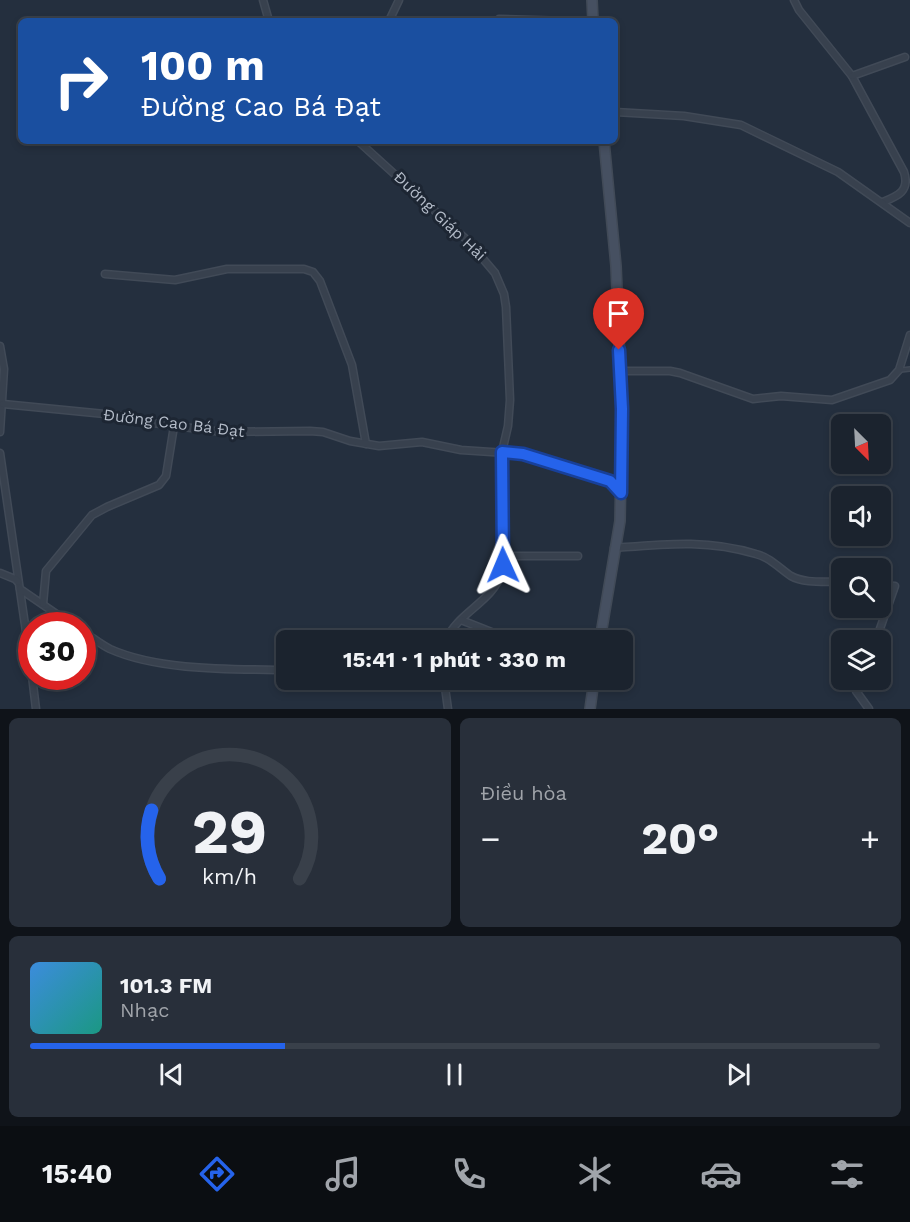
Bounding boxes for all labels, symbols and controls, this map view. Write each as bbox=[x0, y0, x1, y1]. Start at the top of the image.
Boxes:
text: 100 m bbox=[141, 41, 265, 90]
icon: right bbox=[42, 42, 120, 120]
text: Đường Cao Bá Đạt bbox=[141, 91, 381, 123]
street label: Đường Giáp Hải bbox=[390, 167, 490, 265]
pin bbox=[593, 288, 644, 350]
icon: arrive bbox=[602, 297, 635, 330]
street label: Đường Cao Bá Đạt bbox=[102, 405, 246, 441]
north arrow bbox=[831, 414, 891, 474]
map controls bbox=[831, 414, 891, 690]
button: sound bbox=[831, 486, 891, 546]
position arrow bbox=[471, 533, 535, 597]
button: search bbox=[831, 558, 891, 618]
speed limit sign: 30 bbox=[18, 612, 96, 690]
button: layers bbox=[831, 630, 891, 690]
text: 15:41 · 1 phút · 330 m bbox=[343, 647, 566, 672]
text: Điều hòa bbox=[481, 781, 567, 805]
text: 29 bbox=[192, 795, 268, 868]
text: 20° bbox=[641, 812, 719, 865]
text: − bbox=[481, 819, 500, 858]
text: + bbox=[860, 819, 880, 858]
text: km/h bbox=[202, 865, 257, 890]
text: 101.3 FM bbox=[120, 973, 212, 998]
text: Nhạc bbox=[120, 998, 169, 1022]
icon: previous bbox=[155, 1058, 188, 1091]
icon: pause bbox=[438, 1058, 471, 1091]
icon: next bbox=[722, 1058, 755, 1091]
icon: directions bbox=[196, 1153, 238, 1195]
icon: music bbox=[322, 1153, 364, 1195]
icon: phone bbox=[448, 1153, 490, 1195]
icon: climate bbox=[574, 1153, 616, 1195]
icon: car bbox=[700, 1153, 742, 1195]
icon: filters bbox=[826, 1153, 868, 1195]
text: 15:40 bbox=[42, 1158, 112, 1190]

